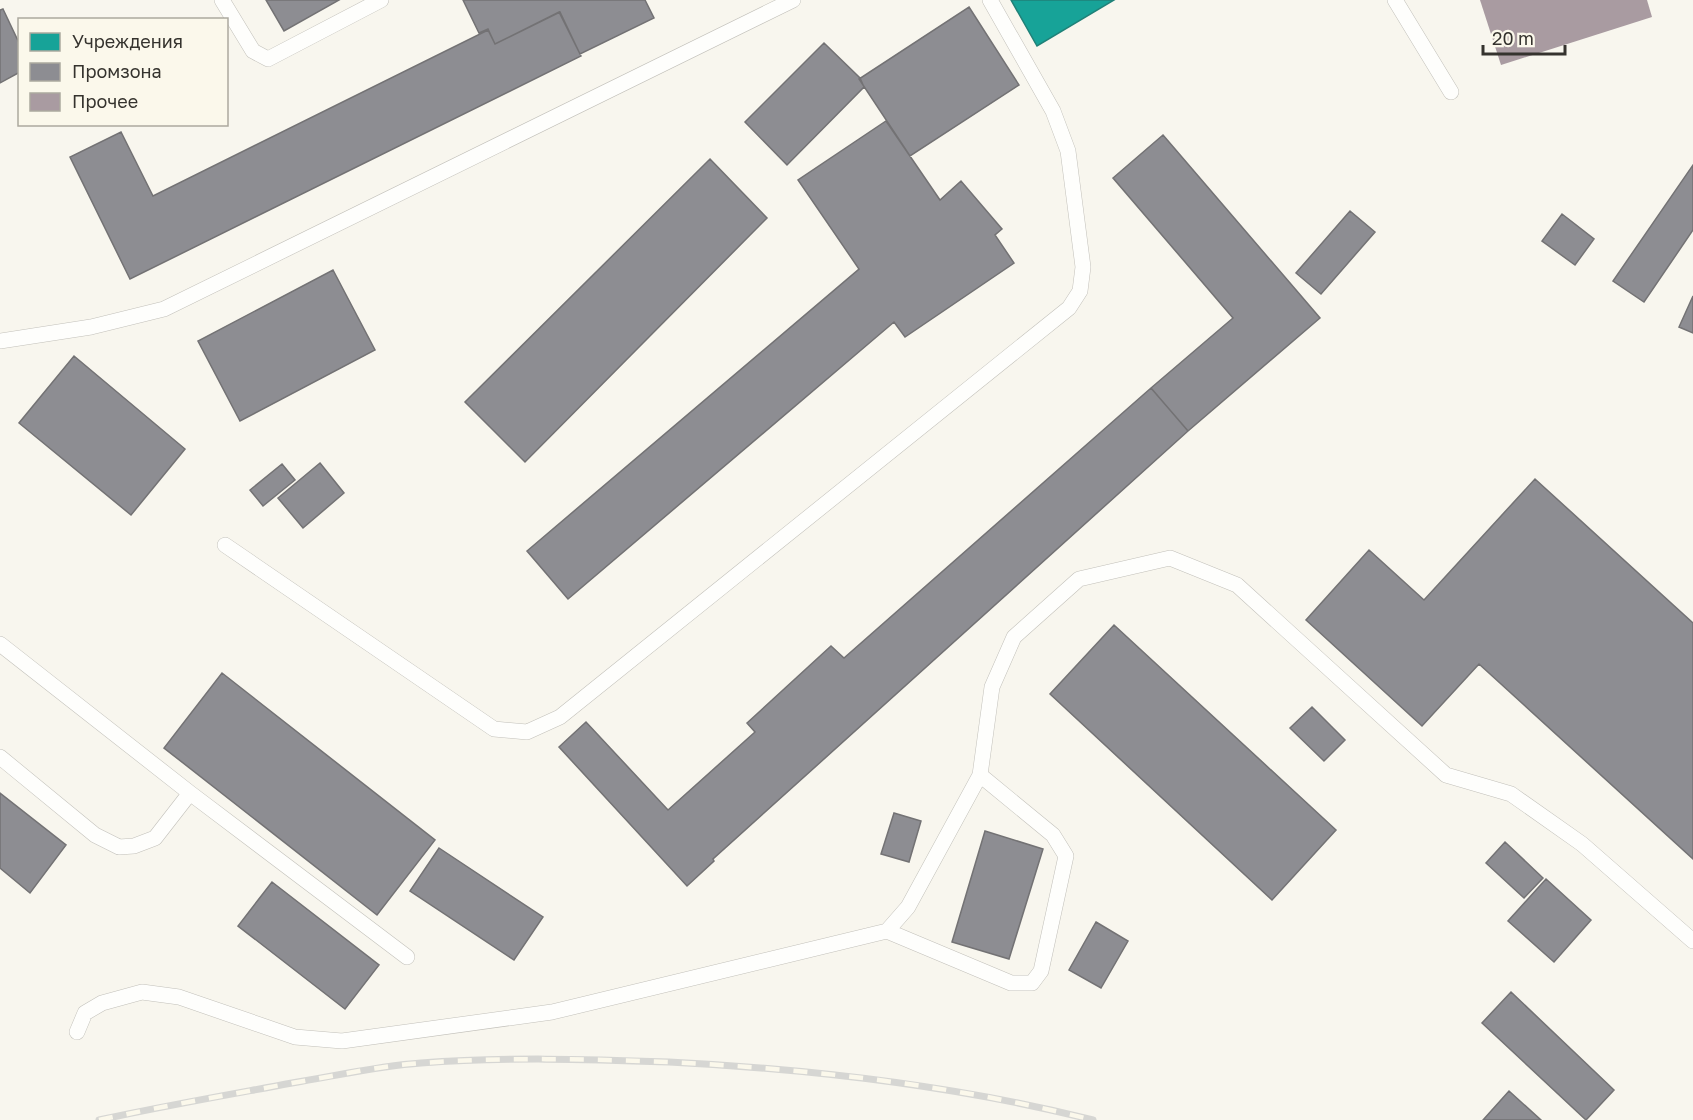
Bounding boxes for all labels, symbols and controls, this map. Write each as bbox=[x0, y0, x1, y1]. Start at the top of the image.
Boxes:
legend bbox=[18, 18, 228, 126]
scale bar bbox=[1483, 18, 1566, 56]
text: 20 m bbox=[1492, 27, 1534, 49]
text: Учреждения bbox=[72, 30, 183, 52]
text: Промзона bbox=[72, 60, 162, 82]
text: Прочее bbox=[72, 90, 138, 112]

